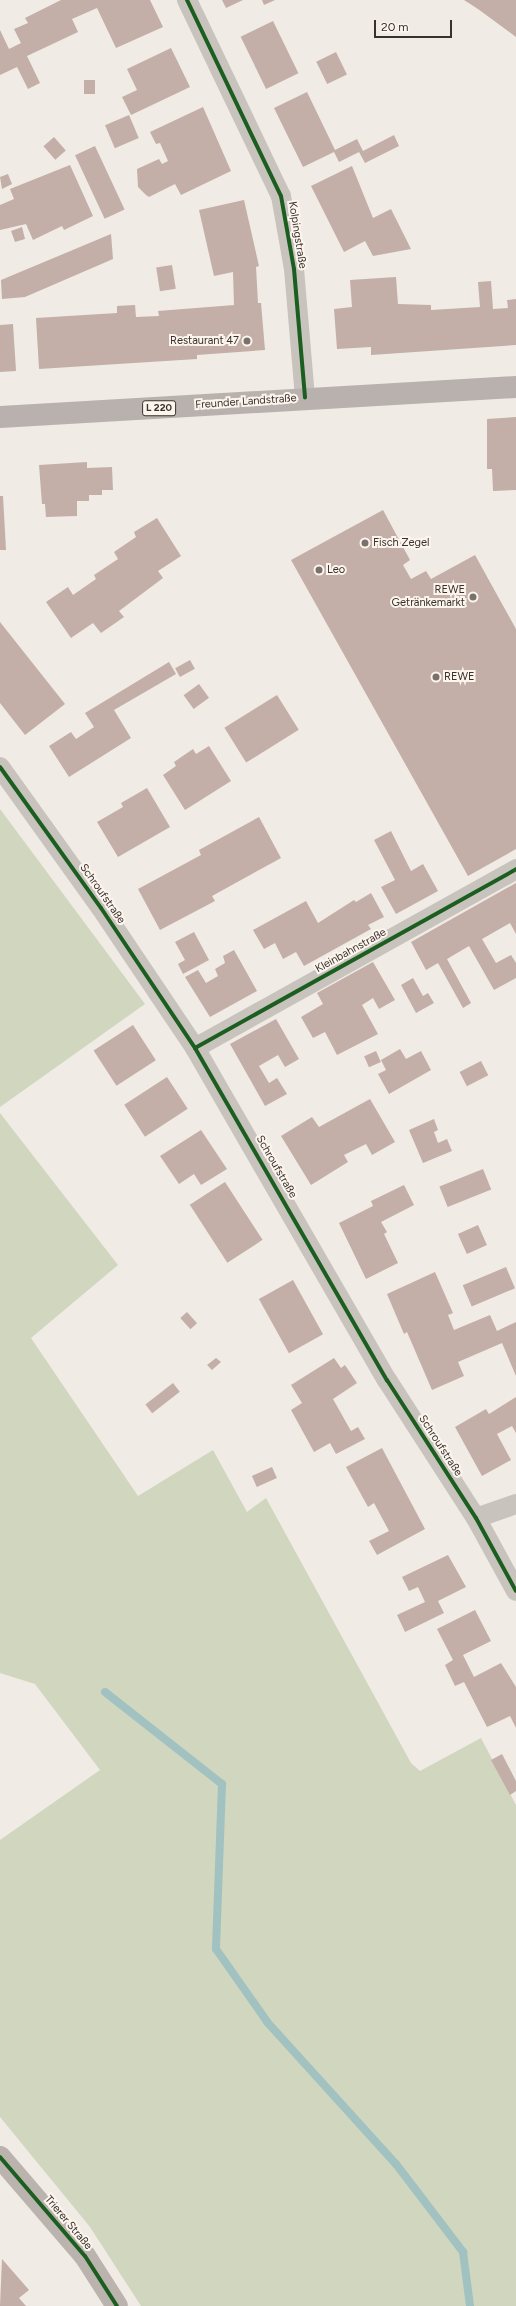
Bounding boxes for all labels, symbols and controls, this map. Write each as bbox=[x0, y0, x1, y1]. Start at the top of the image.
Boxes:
scale bar bbox=[376, 12, 454, 38]
text: 20 m bbox=[381, 20, 409, 34]
street label: Kolpingstraße bbox=[285, 200, 309, 270]
place label: Restaurant 47 bbox=[170, 334, 239, 348]
marker: Restaurant 47 bbox=[242, 336, 252, 346]
street label: Freunder Landstraße bbox=[195, 392, 297, 412]
road number: L 220 bbox=[142, 400, 176, 416]
place label: Fisch Zegel bbox=[373, 536, 429, 550]
marker: Fisch Zegel bbox=[360, 538, 370, 548]
place label: Leo bbox=[327, 563, 345, 577]
marker: Leo bbox=[314, 565, 324, 575]
place label: REWE Getränkemarkt bbox=[392, 584, 465, 610]
marker: REWE Getränkemarkt bbox=[468, 592, 478, 602]
place label: REWE bbox=[444, 670, 474, 684]
marker: REWE bbox=[431, 672, 441, 682]
street label: Schroufstraße bbox=[77, 862, 127, 926]
street label: Kleinbahnstraße bbox=[313, 926, 389, 976]
street label: Schroufstraße bbox=[253, 1133, 299, 1201]
street label: Schroufstraße bbox=[415, 1413, 465, 1479]
street label: Trierer Straße bbox=[42, 2193, 94, 2253]

